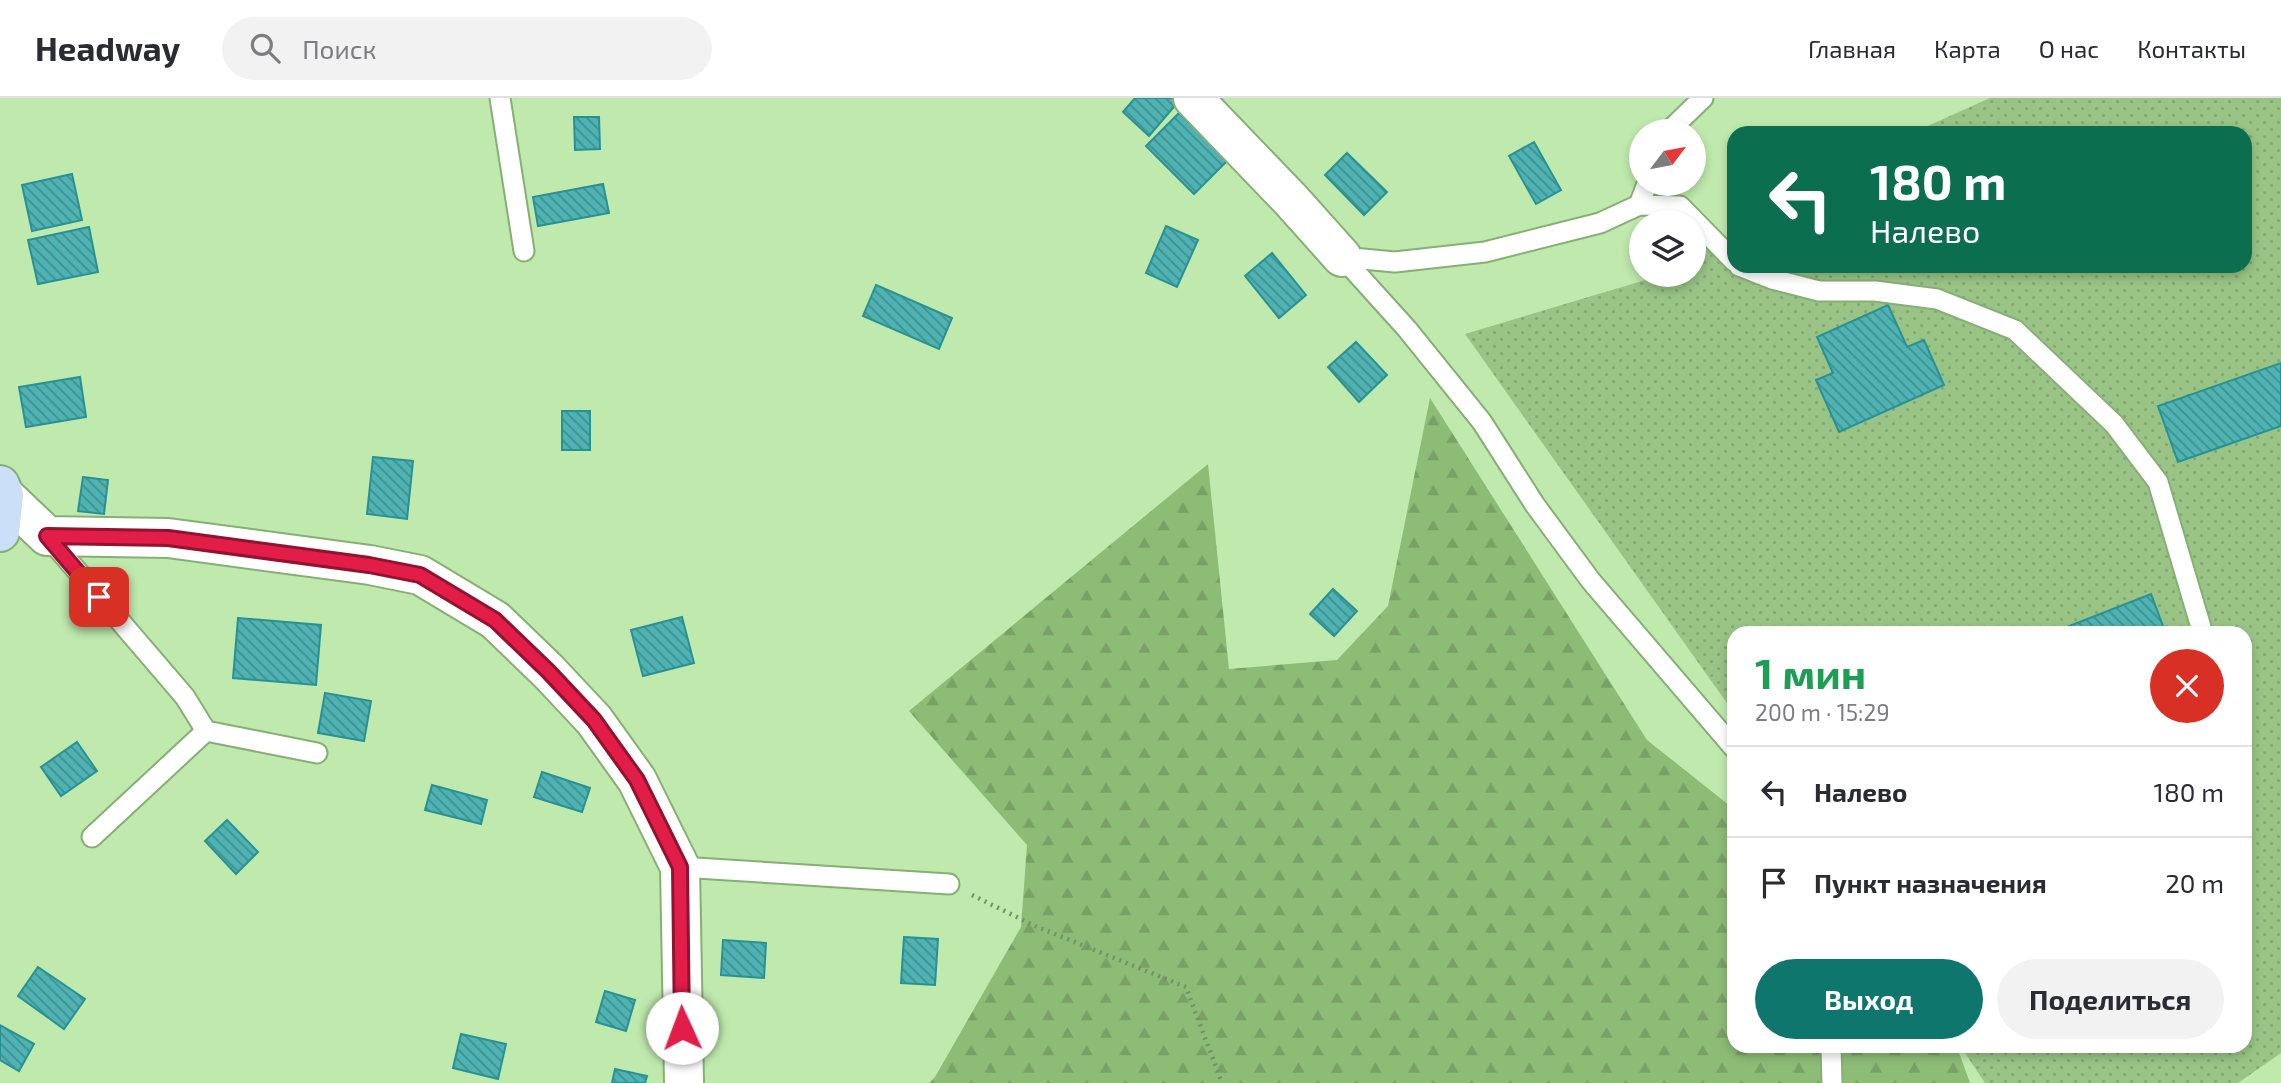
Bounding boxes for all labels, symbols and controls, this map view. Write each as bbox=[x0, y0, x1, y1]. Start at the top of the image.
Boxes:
search box bbox=[222, 17, 712, 80]
text: Headway bbox=[35, 28, 180, 68]
icon: search bbox=[246, 29, 284, 67]
text: Поиск bbox=[302, 33, 376, 64]
text: Главная bbox=[1808, 34, 1896, 63]
text: Карта bbox=[1934, 34, 2001, 63]
text: О нас bbox=[2039, 34, 2099, 63]
text: Контакты bbox=[2137, 34, 2246, 63]
north arrow bbox=[1629, 119, 1706, 196]
map controls bbox=[1629, 119, 1706, 287]
text: 180 m bbox=[1870, 151, 2006, 210]
icon: left bbox=[1755, 154, 1846, 245]
button: layers bbox=[1629, 210, 1706, 287]
text: Налево bbox=[1870, 211, 1980, 249]
pin bbox=[69, 567, 129, 627]
icon: arrive bbox=[80, 578, 118, 616]
text: 1 мин bbox=[1755, 647, 1866, 697]
button: close bbox=[2150, 649, 2224, 723]
text: 200 m · 15:29 bbox=[1755, 698, 1890, 726]
icon: left bbox=[1755, 773, 1793, 811]
text: Налево bbox=[1814, 776, 1907, 807]
text: 180 m bbox=[2154, 776, 2224, 807]
icon: arrive bbox=[1755, 864, 1793, 902]
text: Пункт назначения bbox=[1814, 867, 2047, 898]
text: 20 m bbox=[2165, 867, 2224, 898]
button: Выход bbox=[1755, 959, 1983, 1039]
button: Поделиться bbox=[1997, 959, 2224, 1039]
position arrow bbox=[645, 991, 719, 1065]

